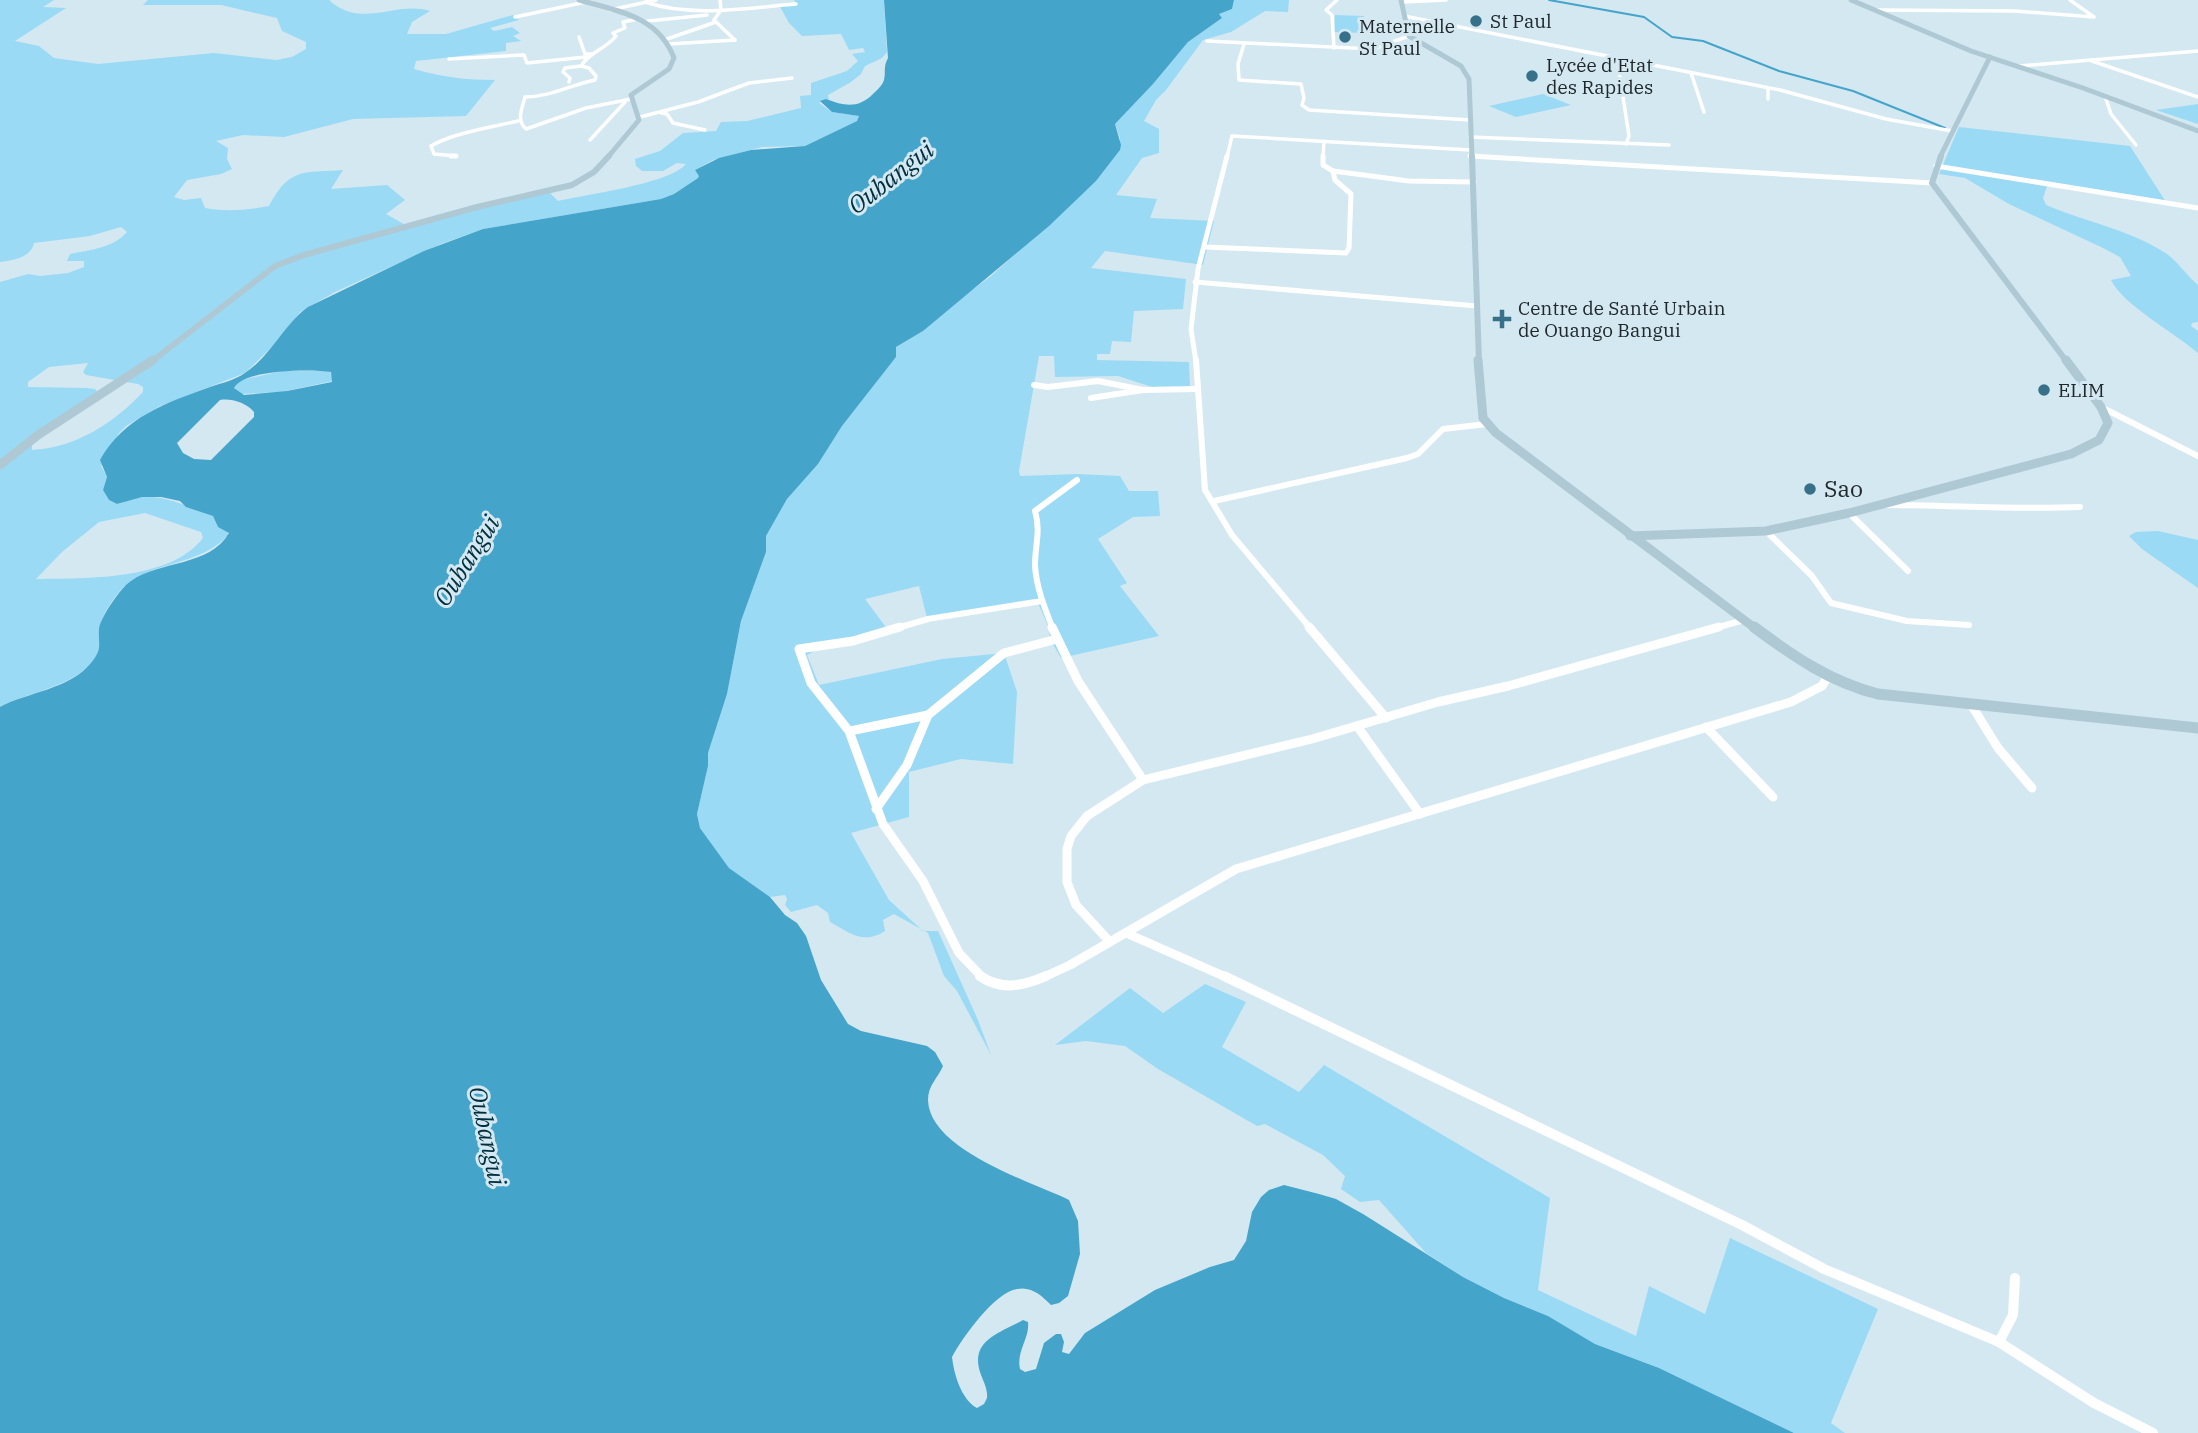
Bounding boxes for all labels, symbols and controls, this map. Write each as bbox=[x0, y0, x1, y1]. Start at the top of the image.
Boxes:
place label: St Paul bbox=[1490, 9, 1552, 33]
marker: St Paul bbox=[1468, 13, 1484, 29]
place label: Maternelle St Paul bbox=[1359, 14, 1455, 60]
marker: Maternelle St Paul bbox=[1337, 29, 1353, 45]
place label: Lycée d'Etat des Rapides bbox=[1546, 53, 1653, 99]
marker: Lycée d'Etat des Rapides bbox=[1524, 68, 1540, 84]
water label: Oubangui bbox=[841, 133, 941, 221]
place label: Centre de Santé Urbain de Ouango Bangui bbox=[1518, 296, 1726, 342]
marker: Centre de Santé Urbain de Ouango Bangui bbox=[1492, 309, 1512, 329]
place label: ELIM bbox=[2058, 378, 2105, 402]
marker: ELIM bbox=[2036, 382, 2052, 398]
place label: Sao bbox=[1824, 473, 1863, 503]
marker: Sao bbox=[1802, 481, 1818, 497]
water label: Oubangui bbox=[426, 509, 507, 612]
water label: Oubangui bbox=[462, 1083, 514, 1189]

